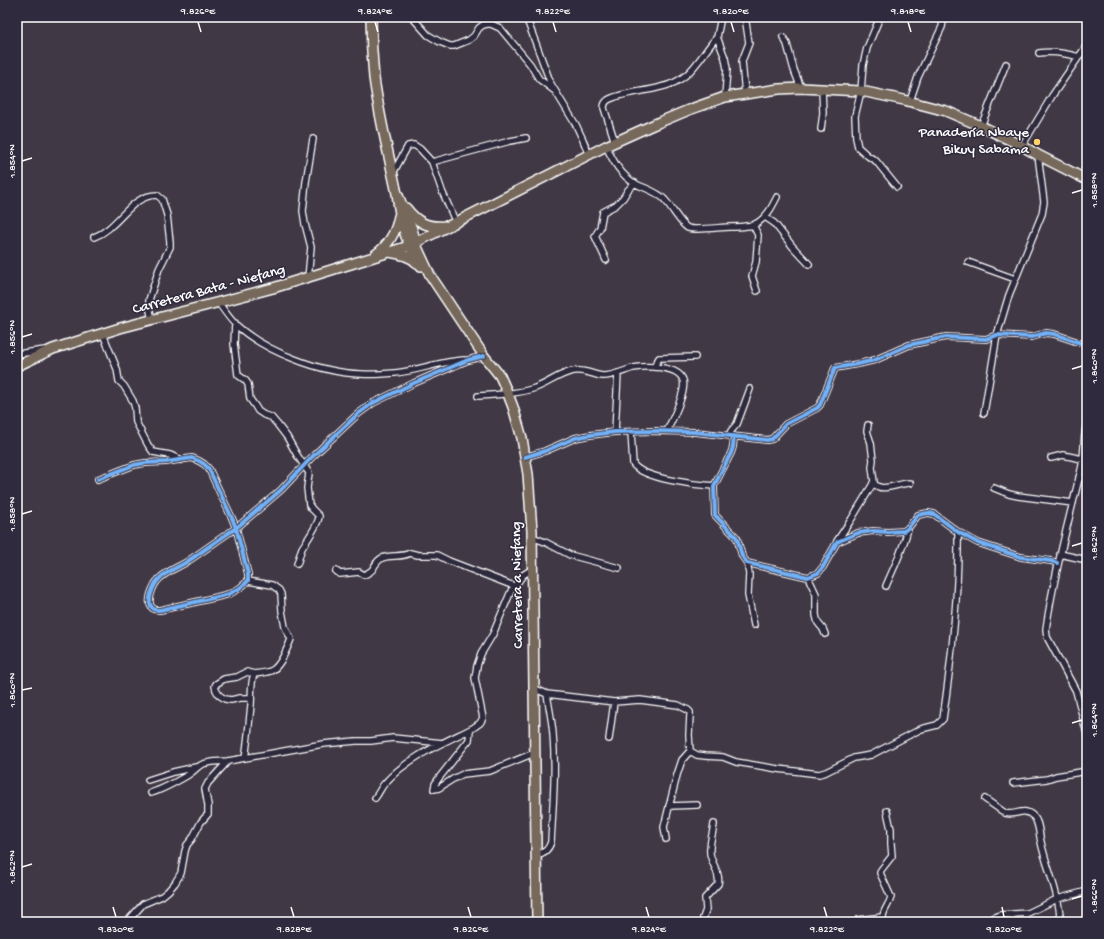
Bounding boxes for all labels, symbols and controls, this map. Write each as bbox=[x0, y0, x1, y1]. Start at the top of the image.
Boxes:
text: 9.826°E bbox=[180, 6, 216, 18]
text: 9.824°E bbox=[357, 6, 393, 18]
text: 9.822°E bbox=[535, 6, 571, 18]
text: 9.820°E bbox=[713, 6, 749, 18]
text: 9.818°E bbox=[890, 6, 926, 18]
place label: Panadería Nbaye Bikuy Sabama bbox=[918, 124, 1030, 159]
marker: Panadería Nbaye Bikuy Sabama bbox=[1032, 137, 1042, 147]
text: 1.854°N bbox=[7, 144, 19, 179]
text: 1.858°N bbox=[1089, 172, 1101, 208]
street label: Carretera Bata - Niefang bbox=[131, 261, 287, 319]
text: 1.856°N bbox=[7, 320, 19, 355]
text: 1.860°N bbox=[1089, 348, 1101, 384]
text: 1.858°N bbox=[7, 496, 19, 532]
street label: Carretera a Niefang bbox=[508, 521, 528, 649]
text: 1.862°N bbox=[1089, 526, 1101, 561]
text: 1.860°N bbox=[7, 672, 19, 708]
text: 1.864°N bbox=[1089, 703, 1101, 738]
text: 1.862°N bbox=[7, 850, 19, 885]
text: 1.866°N bbox=[1089, 879, 1101, 914]
text: 9.830°E bbox=[97, 924, 134, 936]
text: 9.828°E bbox=[276, 924, 312, 936]
text: 9.826°E bbox=[453, 924, 489, 936]
text: 9.824°E bbox=[631, 924, 667, 936]
text: 9.822°E bbox=[809, 924, 845, 936]
text: 9.820°E bbox=[986, 924, 1022, 936]

